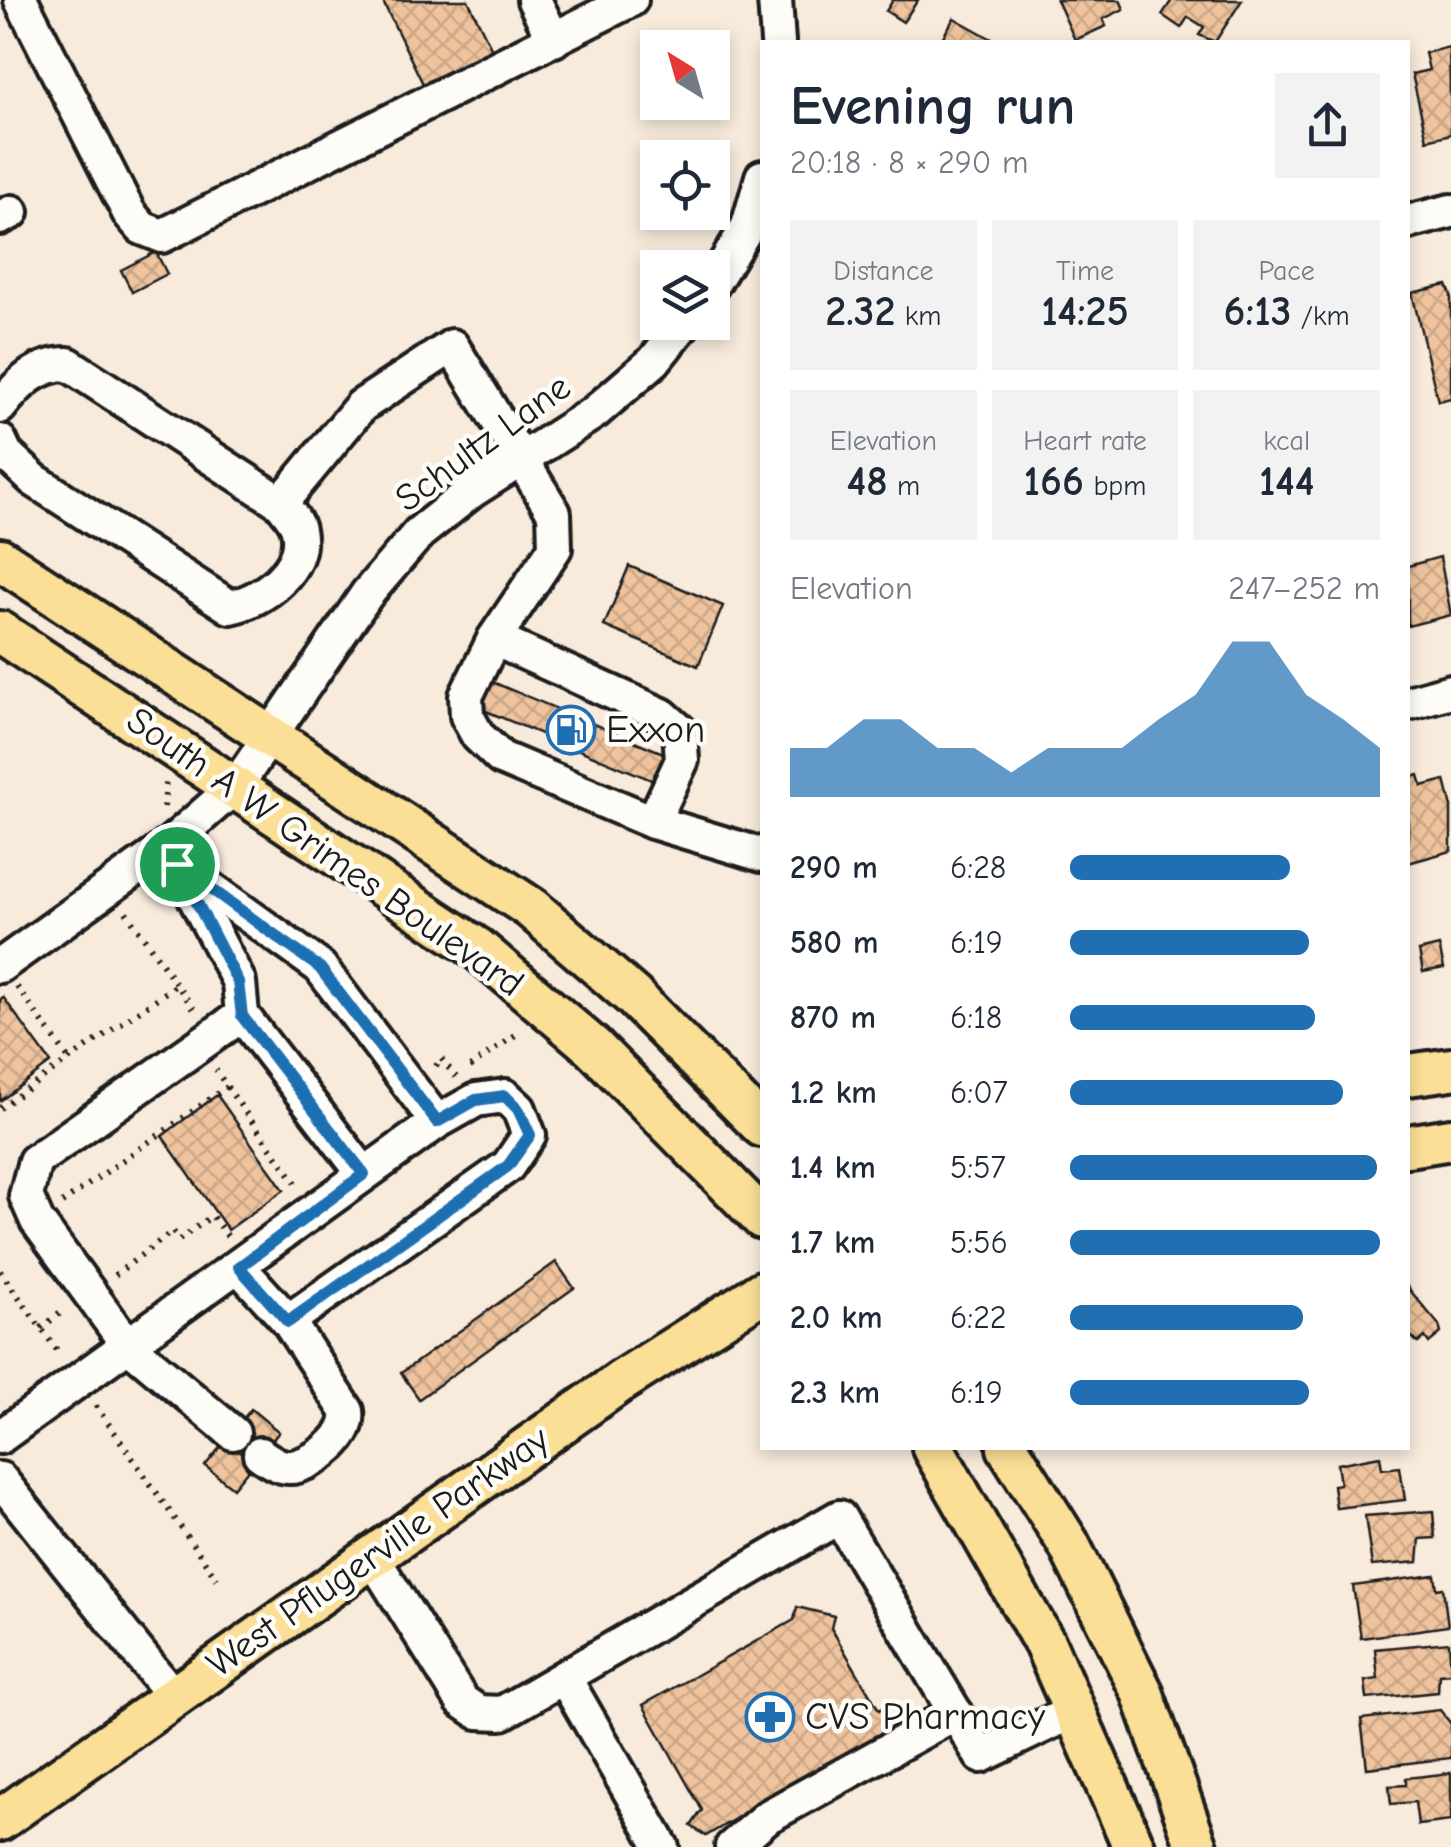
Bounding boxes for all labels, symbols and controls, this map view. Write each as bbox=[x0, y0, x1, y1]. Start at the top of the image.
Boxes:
north arrow bbox=[640, 30, 730, 120]
map controls bbox=[640, 30, 730, 340]
button: share bbox=[1275, 73, 1380, 178]
text: Evening run bbox=[790, 74, 1075, 138]
button: locate bbox=[640, 140, 730, 230]
text: 20:18 · 8 × 290 m bbox=[790, 144, 1028, 181]
button: layers bbox=[640, 250, 730, 340]
text: Distance bbox=[833, 255, 933, 287]
text: Time bbox=[1056, 255, 1114, 287]
text: Pace bbox=[1258, 255, 1315, 287]
text: 2.32 bbox=[825, 287, 895, 336]
text: 14:25 bbox=[1041, 287, 1129, 336]
text: 6:13 bbox=[1224, 287, 1291, 336]
text: km bbox=[895, 300, 941, 332]
text: /km bbox=[1291, 300, 1350, 332]
street label: Schultz Lane bbox=[387, 365, 579, 521]
text: Elevation bbox=[830, 425, 937, 457]
text: Heart rate bbox=[1023, 425, 1147, 457]
text: kcal bbox=[1263, 425, 1310, 457]
text: 48 bbox=[846, 457, 888, 506]
text: 166 bbox=[1024, 457, 1084, 506]
text: 144 bbox=[1259, 457, 1314, 506]
text: m bbox=[888, 470, 920, 502]
text: bpm bbox=[1084, 470, 1146, 502]
text: Elevation bbox=[790, 570, 913, 607]
text: 247–252 m bbox=[1228, 570, 1380, 607]
street label: South A W Grimes Boulevard bbox=[118, 698, 532, 1006]
fuel station icon: Exxon bbox=[545, 704, 597, 756]
place label: Exxon bbox=[606, 708, 705, 752]
pin bbox=[135, 822, 220, 907]
icon: arrive bbox=[150, 837, 205, 892]
text: 290 m bbox=[790, 849, 878, 886]
text: 6:28 bbox=[950, 849, 1006, 886]
text: 580 m bbox=[790, 924, 879, 961]
text: 6:19 bbox=[950, 924, 1003, 961]
text: 870 m bbox=[790, 999, 876, 1036]
text: 6:18 bbox=[950, 999, 1002, 1036]
text: 1.2 km bbox=[790, 1074, 877, 1111]
text: 6:07 bbox=[950, 1074, 1008, 1111]
text: 1.4 km bbox=[790, 1149, 876, 1186]
text: 5:57 bbox=[950, 1149, 1006, 1186]
text: 1.7 km bbox=[790, 1224, 875, 1261]
text: 5:56 bbox=[950, 1224, 1008, 1261]
text: 2.0 km bbox=[790, 1299, 882, 1336]
text: 6:22 bbox=[950, 1299, 1007, 1336]
text: 2.3 km bbox=[790, 1374, 880, 1411]
text: 6:19 bbox=[950, 1374, 1003, 1411]
street label: West Pflugerville Parkway bbox=[199, 1417, 557, 1687]
pharmacy icon: CVS Pharmacy bbox=[744, 1691, 796, 1743]
place label: CVS Pharmacy bbox=[805, 1695, 1045, 1739]

